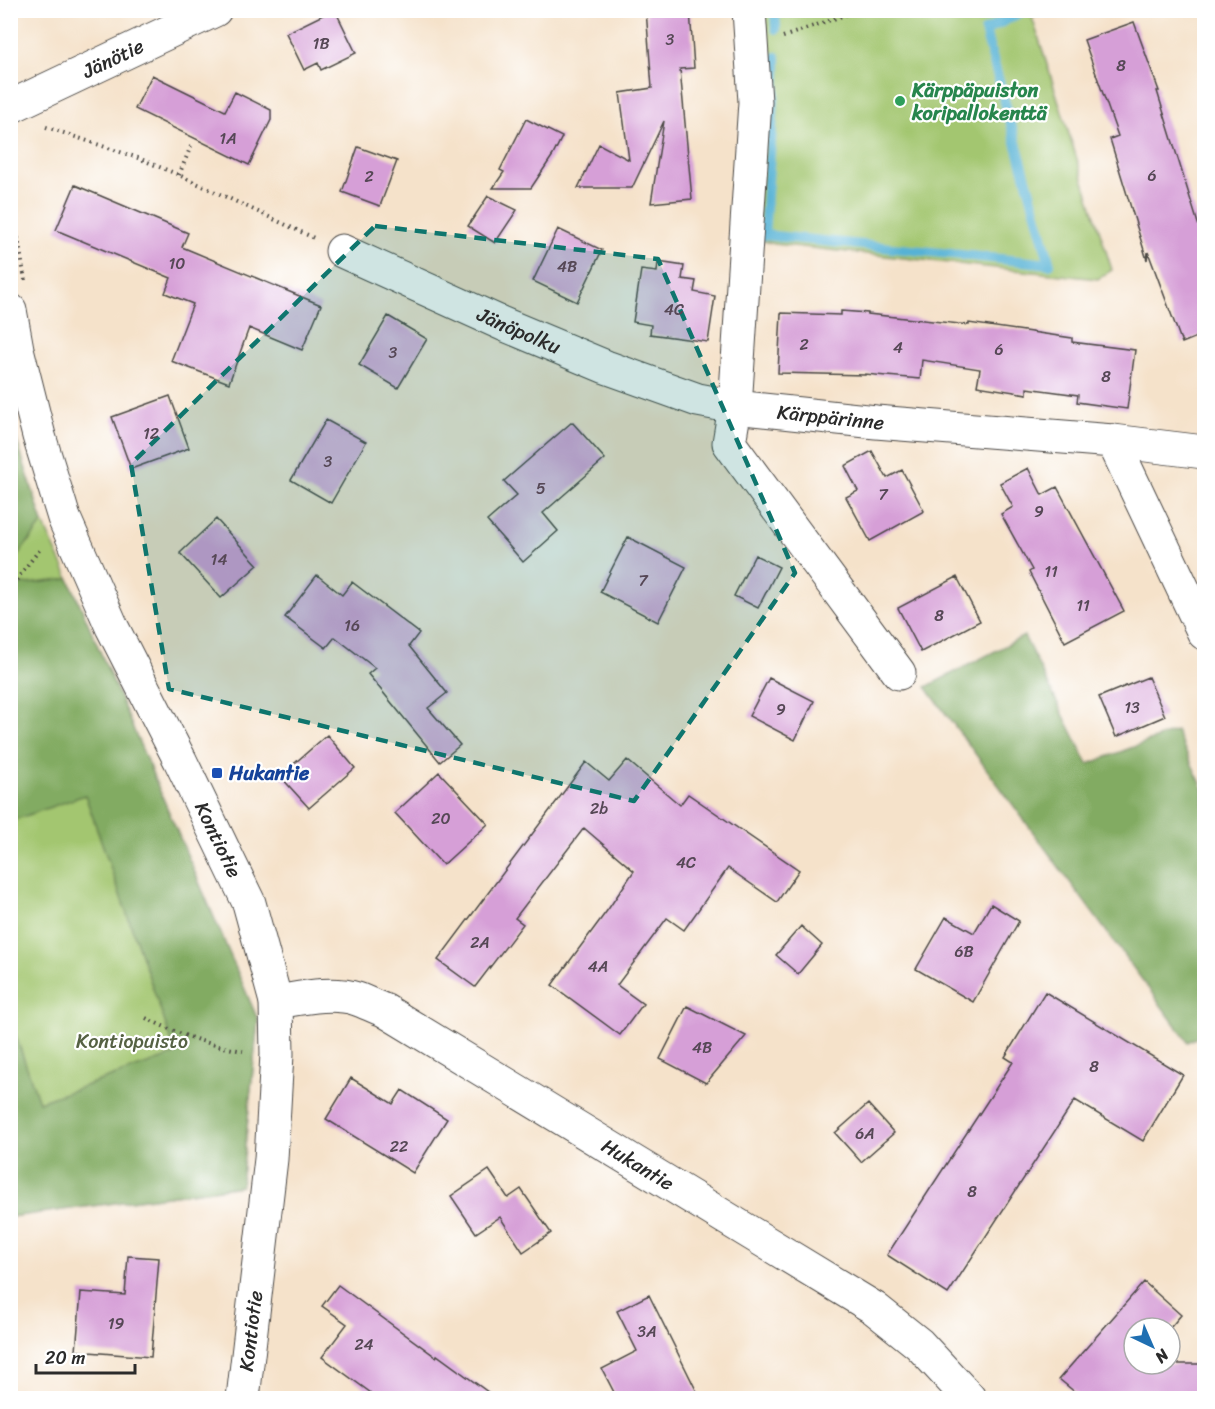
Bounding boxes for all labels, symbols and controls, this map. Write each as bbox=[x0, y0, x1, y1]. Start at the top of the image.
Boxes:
house number: 3 bbox=[666, 25, 675, 54]
street label: Jänötie bbox=[75, 29, 150, 88]
house number: 1B bbox=[313, 29, 329, 58]
house number: 8 bbox=[1116, 51, 1126, 80]
place label: Kärppäpuiston koripallokenttä bbox=[911, 73, 1048, 131]
marker: Kärppäpuiston koripallokenttä bbox=[893, 94, 907, 108]
house number: 1A bbox=[219, 124, 237, 153]
house number: 6 bbox=[1147, 161, 1157, 190]
house number: 2 bbox=[364, 162, 374, 191]
house number: 10 bbox=[169, 249, 185, 278]
house number: 4B bbox=[557, 252, 577, 281]
house number: 4C bbox=[664, 295, 684, 324]
street label: Jänöpolku bbox=[470, 297, 567, 364]
house number: 2 bbox=[799, 330, 809, 359]
house number: 4 bbox=[893, 333, 903, 362]
house number: 6 bbox=[994, 335, 1004, 364]
house number: 3 bbox=[389, 338, 398, 367]
house number: 8 bbox=[1101, 362, 1111, 391]
street label: Kärppärinne bbox=[775, 394, 885, 440]
house number: 12 bbox=[143, 419, 159, 448]
house number: 3 bbox=[324, 447, 333, 476]
house number: 5 bbox=[536, 474, 546, 503]
house number: 7 bbox=[878, 480, 888, 509]
house number: 9 bbox=[1034, 497, 1044, 526]
house number: 14 bbox=[211, 545, 227, 574]
house number: 11 bbox=[1044, 557, 1058, 586]
house number: 7 bbox=[638, 566, 648, 595]
house number: 11 bbox=[1076, 591, 1090, 620]
house number: 8 bbox=[934, 601, 944, 630]
house number: 16 bbox=[344, 611, 360, 640]
house number: 13 bbox=[1124, 693, 1140, 722]
house number: 9 bbox=[776, 695, 786, 724]
place label: Hukantie bbox=[228, 756, 310, 791]
marker: Hukantie bbox=[210, 766, 224, 780]
house number: 2b bbox=[590, 794, 608, 823]
street label: Kontiotie bbox=[185, 795, 252, 884]
house number: 20 bbox=[431, 804, 451, 833]
house number: 4C bbox=[676, 848, 696, 877]
house number: 2A bbox=[470, 928, 490, 957]
house number: 6B bbox=[954, 937, 974, 966]
house number: 4A bbox=[588, 952, 608, 981]
park label: Kontiopuisto bbox=[76, 1024, 188, 1059]
house number: 4B bbox=[692, 1033, 712, 1062]
house number: 8 bbox=[1089, 1052, 1099, 1081]
house number: 6A bbox=[855, 1119, 875, 1148]
street label: Hukantie bbox=[594, 1129, 681, 1200]
house number: 22 bbox=[390, 1132, 408, 1161]
house number: 8 bbox=[967, 1177, 977, 1206]
street label: Kontiotie bbox=[229, 1289, 273, 1373]
house number: 19 bbox=[108, 1309, 125, 1338]
north arrow bbox=[1122, 1316, 1182, 1376]
house number: 3A bbox=[637, 1317, 657, 1346]
house number: 24 bbox=[354, 1330, 374, 1359]
scale bar bbox=[36, 1337, 135, 1375]
text: N bbox=[1147, 1341, 1177, 1371]
text: 20 m bbox=[45, 1342, 85, 1374]

